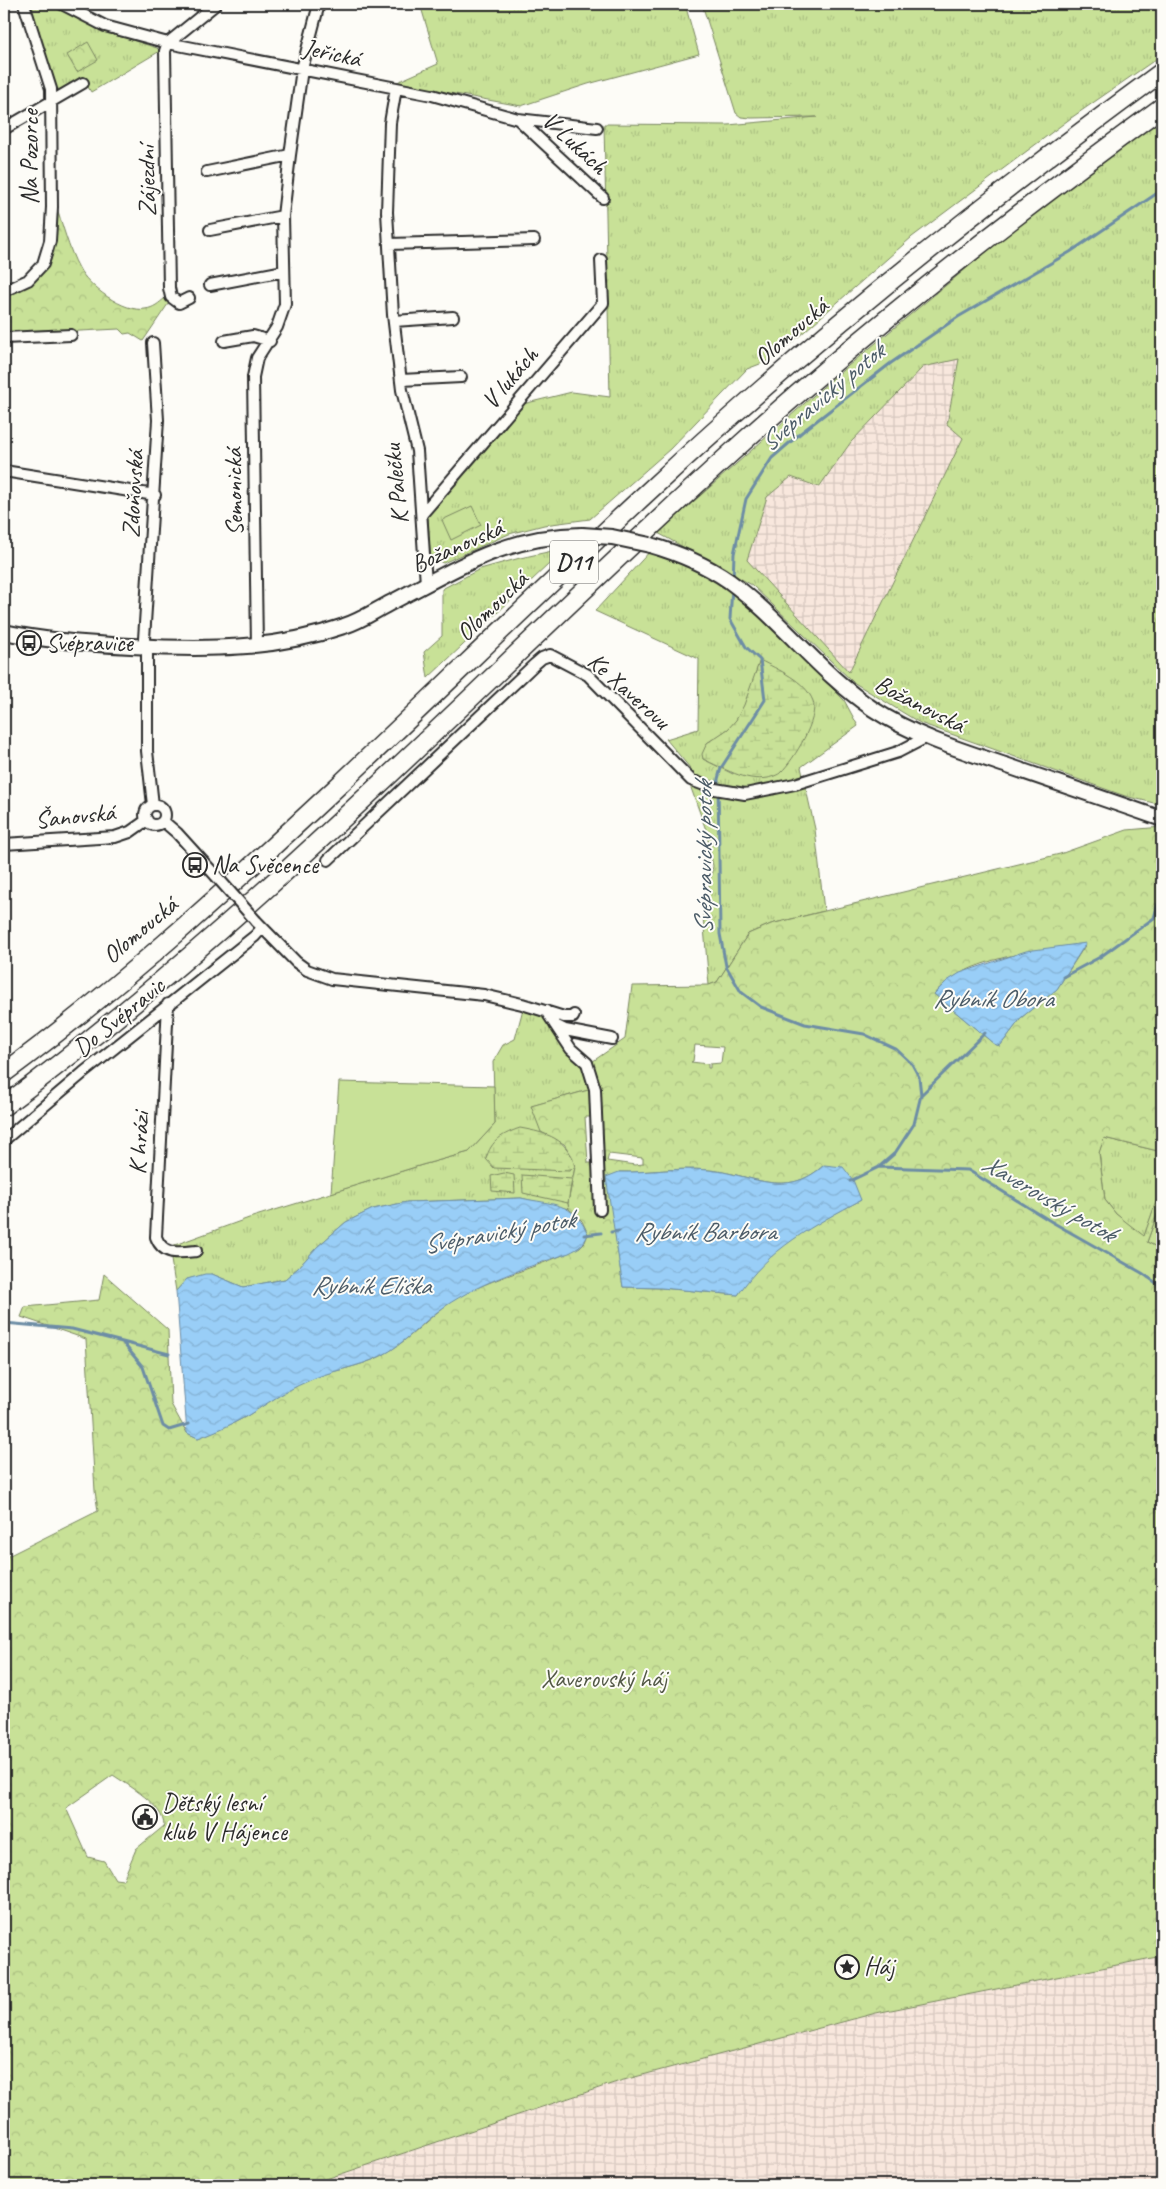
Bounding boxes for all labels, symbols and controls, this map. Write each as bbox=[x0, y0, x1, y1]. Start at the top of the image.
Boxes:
street label: Jeřická bbox=[299, 31, 366, 75]
street label: V Lukách bbox=[535, 104, 616, 183]
street label: Na Pozorce bbox=[14, 108, 46, 205]
street label: Zájezdní bbox=[130, 140, 164, 217]
street label: Olomoucká bbox=[747, 289, 837, 373]
water label: Svépravický potok bbox=[753, 332, 895, 459]
street label: V lukách bbox=[475, 339, 546, 416]
street label: K Palečku bbox=[376, 441, 416, 525]
street label: Semonická bbox=[217, 446, 251, 536]
street label: Zdoňovská bbox=[115, 447, 151, 539]
street label: Božanovská bbox=[406, 511, 510, 580]
road number: D11 bbox=[550, 540, 598, 584]
street label: Olomoucká bbox=[449, 562, 537, 648]
place label: Svépravice bbox=[46, 627, 135, 659]
bus stop icon: Svépravice bbox=[16, 630, 42, 656]
street label: Ke Xaverovu bbox=[581, 645, 678, 738]
street label: Božanovská bbox=[869, 668, 973, 741]
water label: Svépravický potok bbox=[687, 776, 720, 934]
street label: Šanovská bbox=[34, 796, 119, 836]
place label: Na Svěcence bbox=[212, 849, 320, 881]
bus stop icon: Na Svěcence bbox=[182, 852, 208, 878]
street label: Olomoucká bbox=[96, 888, 186, 971]
street label: Do Svépravic bbox=[66, 969, 172, 1064]
water label: Rybník Obora bbox=[933, 982, 1056, 1015]
street label: K hrázi bbox=[121, 1107, 157, 1175]
water label: Xaverovský potok bbox=[976, 1147, 1126, 1252]
water label: Svépravický potok bbox=[421, 1202, 582, 1261]
water label: Rybník Barbora bbox=[634, 1215, 779, 1248]
water label: Rybník Eliška bbox=[311, 1269, 433, 1302]
park label: Xaverovský háj bbox=[541, 1663, 670, 1695]
place label: Dětský lesní klub V Hájence bbox=[162, 1787, 289, 1848]
public building icon: Dětský lesní klub V Hájence bbox=[132, 1804, 158, 1830]
place label: Háj bbox=[864, 1951, 897, 1983]
place icon: Háj bbox=[834, 1954, 860, 1980]

